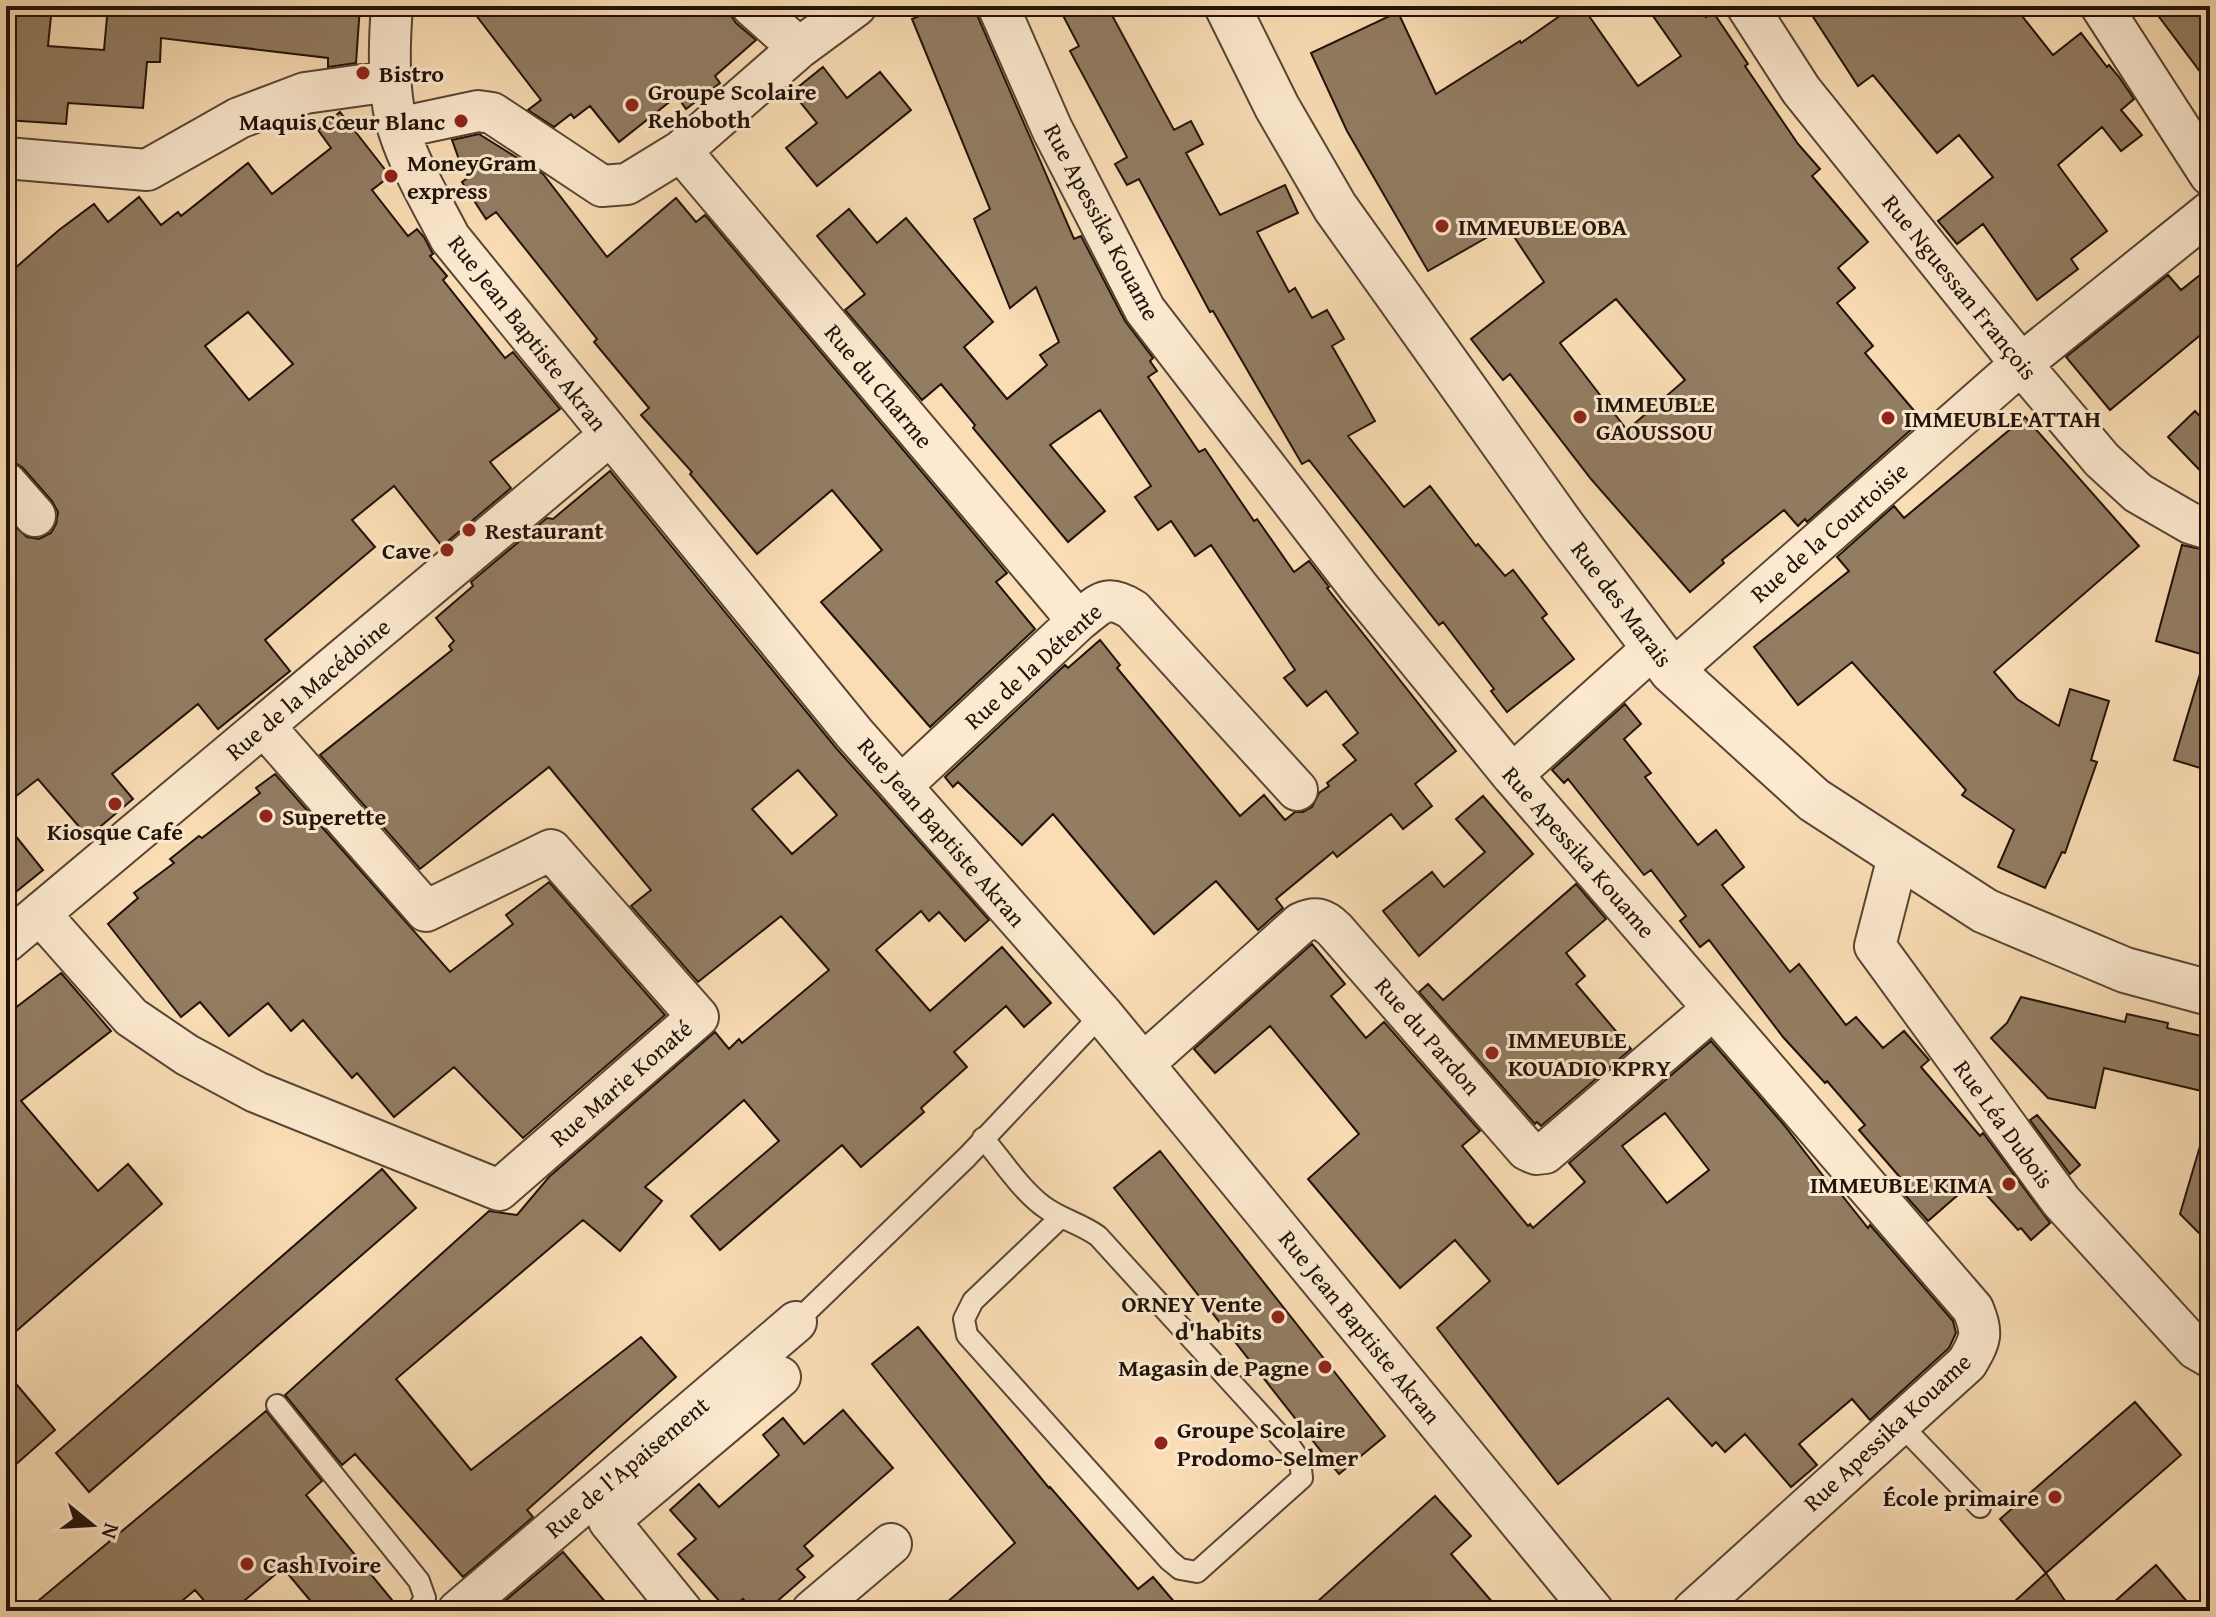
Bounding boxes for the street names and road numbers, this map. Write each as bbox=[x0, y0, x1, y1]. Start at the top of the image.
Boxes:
street label: Rue Apessika Kouame bbox=[1035, 117, 1169, 327]
street label: Rue Nguessan François bbox=[1874, 187, 2046, 387]
street label: Rue Jean Baptiste Akran bbox=[440, 227, 616, 439]
street label: Rue du Charme bbox=[816, 316, 942, 456]
street label: Rue de la Courtoisie bbox=[1742, 453, 1916, 611]
street label: Rue des Marais bbox=[1563, 533, 1681, 675]
street label: Rue de la Détente bbox=[956, 594, 1110, 738]
street label: Rue de la Macédoine bbox=[218, 610, 398, 768]
street label: Rue Jean Baptiste Akran bbox=[850, 730, 1035, 935]
street label: Rue Apessika Kouame bbox=[1494, 758, 1664, 946]
street label: Rue du Pardon bbox=[1367, 969, 1490, 1103]
street label: Rue Marie Konaté bbox=[542, 1011, 700, 1155]
street label: Rue Léa Dubois bbox=[1945, 1052, 2063, 1196]
street label: Rue Jean Baptiste Akran bbox=[1271, 1222, 1450, 1432]
street label: Rue Apessika Kouame bbox=[1795, 1345, 1979, 1519]
street label: Rue de l'Apaisement bbox=[537, 1387, 717, 1546]

